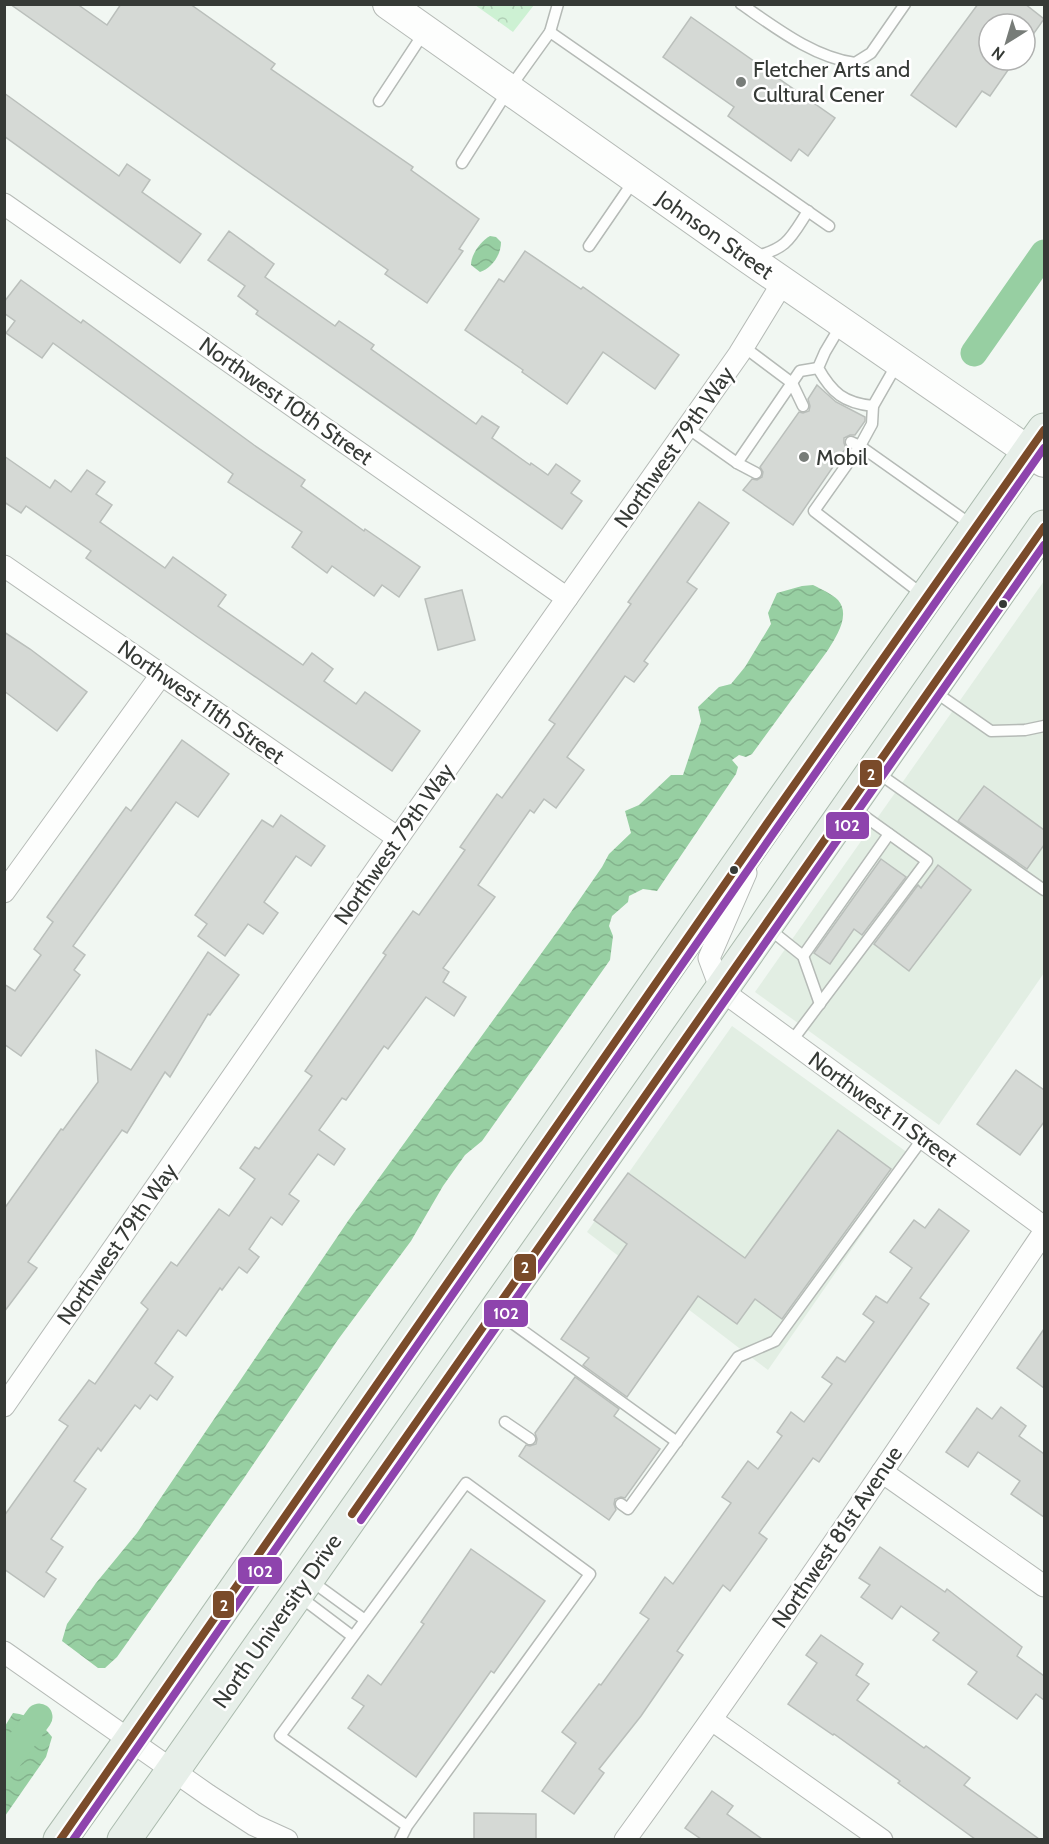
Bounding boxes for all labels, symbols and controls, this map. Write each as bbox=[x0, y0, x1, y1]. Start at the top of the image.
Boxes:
north arrow bbox=[977, 12, 1037, 72]
text: N bbox=[988, 43, 1009, 65]
place label: Fletcher Arts and Cultural Cener bbox=[753, 56, 910, 108]
marker: Fletcher Arts and Cultural Cener bbox=[734, 75, 748, 89]
street label: Johnson Street bbox=[650, 184, 779, 286]
street label: Northwest 10th Street bbox=[194, 331, 378, 471]
street label: Northwest 79th Way bbox=[608, 361, 740, 533]
place label: Mobil bbox=[816, 444, 869, 471]
marker: Mobil bbox=[797, 450, 811, 464]
unlabelled marker bbox=[997, 598, 1009, 610]
street label: Northwest 11th Street bbox=[113, 634, 290, 770]
street label: Northwest 79th Way bbox=[328, 758, 460, 930]
line badge: 2 bbox=[859, 759, 883, 788]
text: 2 bbox=[867, 765, 875, 784]
line badge: 102 bbox=[825, 811, 870, 840]
text: 102 bbox=[834, 816, 860, 835]
unlabelled marker bbox=[728, 864, 740, 876]
street label: Northwest 11 Street bbox=[803, 1046, 963, 1173]
street label: Northwest 79th Way bbox=[51, 1158, 183, 1330]
line badge: 2 bbox=[513, 1253, 537, 1282]
text: 2 bbox=[521, 1258, 529, 1277]
line badge: 102 bbox=[483, 1299, 529, 1328]
text: 102 bbox=[493, 1304, 519, 1323]
street label: Northwest 81st Avenue bbox=[766, 1441, 908, 1633]
street label: North University Drive bbox=[207, 1529, 347, 1713]
line badge: 102 bbox=[237, 1556, 283, 1585]
text: 102 bbox=[247, 1562, 273, 1581]
line badge: 2 bbox=[212, 1590, 235, 1619]
text: 2 bbox=[220, 1596, 228, 1615]

